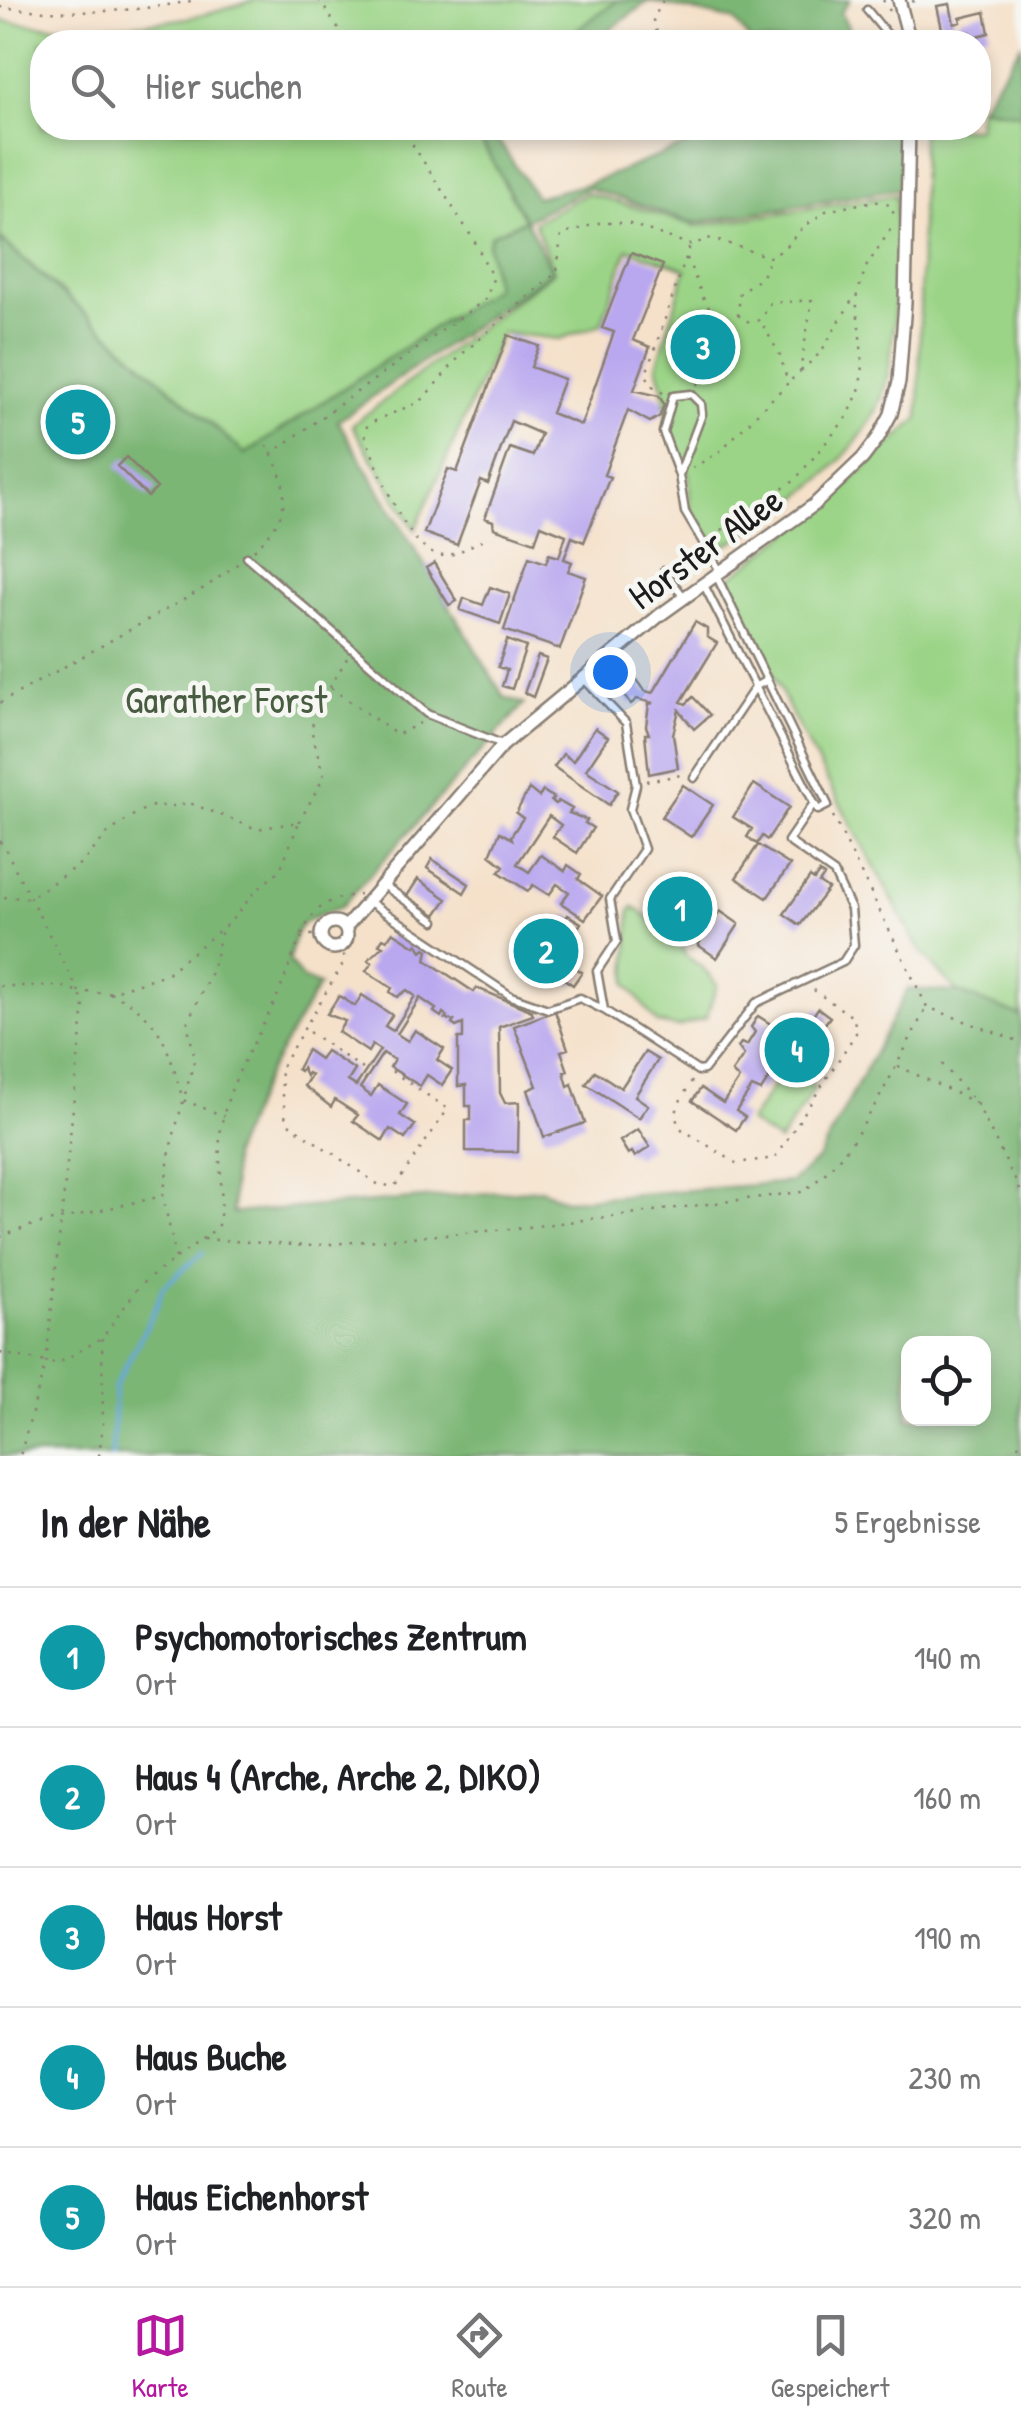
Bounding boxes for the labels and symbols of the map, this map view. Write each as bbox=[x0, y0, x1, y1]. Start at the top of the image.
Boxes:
pin: 3 bbox=[670, 310, 736, 384]
pin: 5 bbox=[46, 384, 110, 460]
street label: Horster Allee bbox=[617, 473, 793, 621]
your location bbox=[585, 647, 636, 698]
park label: Garather Forst bbox=[125, 673, 328, 725]
pin: 1 bbox=[648, 872, 712, 946]
pin: 2 bbox=[514, 914, 578, 988]
pin: 4 bbox=[764, 1012, 830, 1088]

